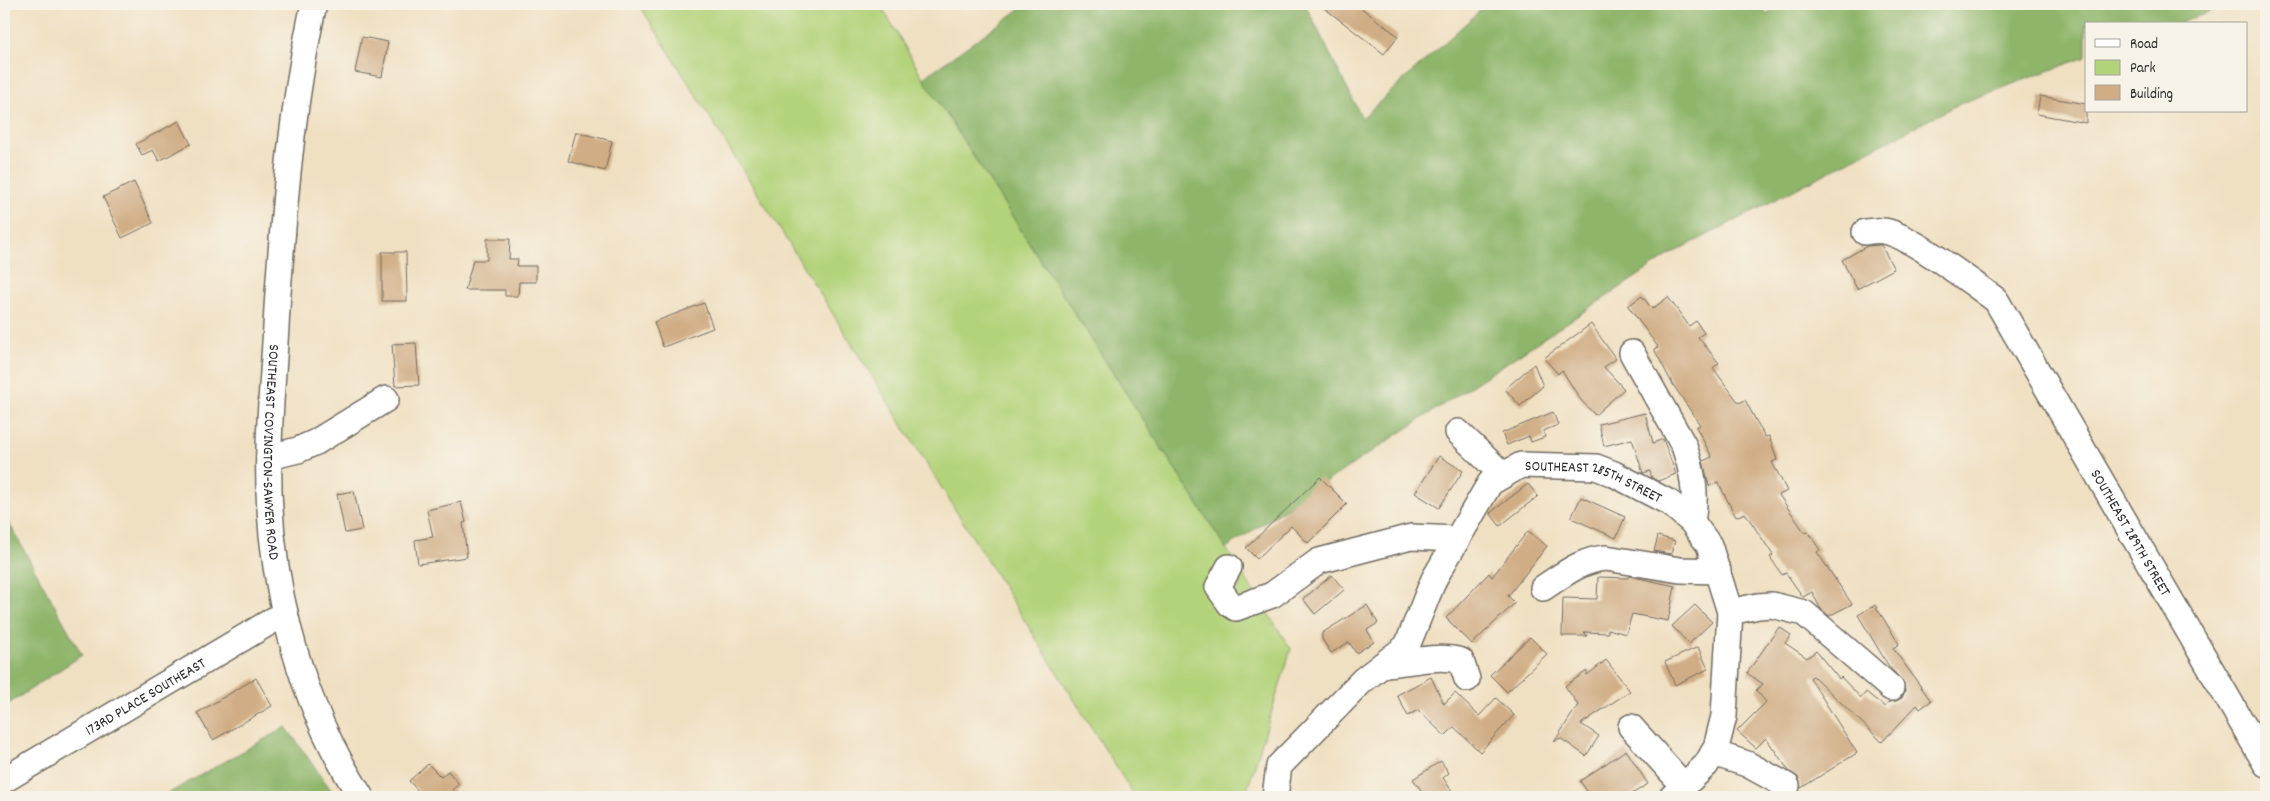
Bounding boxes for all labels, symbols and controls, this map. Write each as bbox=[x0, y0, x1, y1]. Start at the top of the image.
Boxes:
legend bbox=[2085, 22, 2248, 112]
text: Road bbox=[2130, 34, 2158, 56]
text: Park bbox=[2130, 58, 2156, 80]
text: Building bbox=[2130, 84, 2173, 106]
street label: SOUTHEAST COVINGTON-SAWYER ROAD bbox=[256, 344, 284, 562]
street label: SOUTHEAST 285TH STREET bbox=[1525, 456, 1665, 510]
street label: SOUTHEAST 289TH STREET bbox=[2084, 466, 2175, 601]
street label: 173RD PLACE SOUTHEAST bbox=[82, 654, 210, 742]

